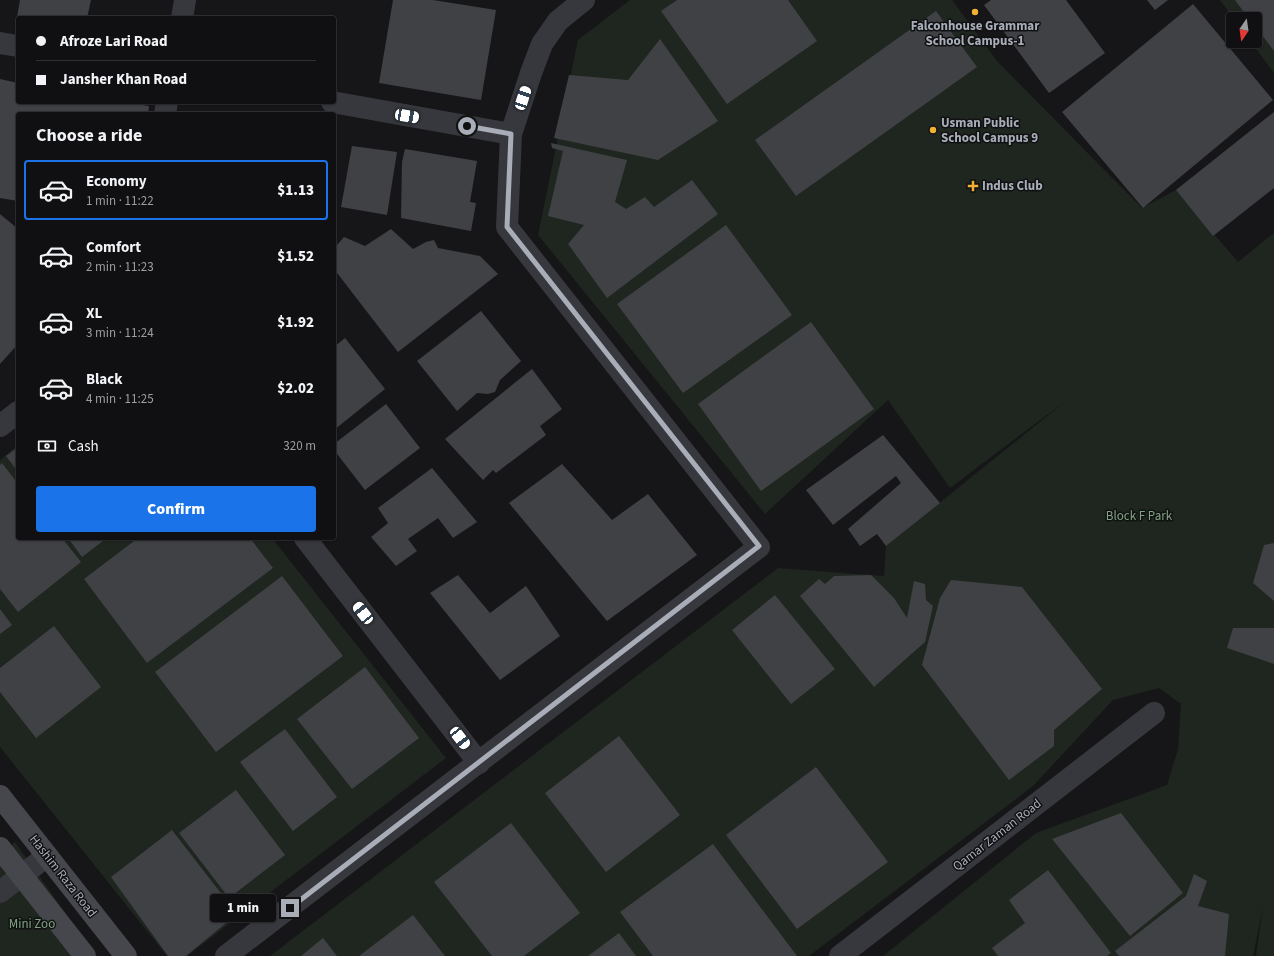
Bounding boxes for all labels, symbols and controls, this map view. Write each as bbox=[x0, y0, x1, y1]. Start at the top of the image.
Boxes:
marker: Falconhouse Grammar School Campus-1 bbox=[970, 7, 980, 17]
north arrow bbox=[1226, 12, 1262, 48]
map controls bbox=[1226, 12, 1262, 48]
place label: Falconhouse Grammar School Campus-1 bbox=[911, 17, 1040, 50]
text: Afroze Lari Road bbox=[60, 31, 168, 52]
text: Jansher Khan Road bbox=[60, 69, 187, 90]
car bbox=[514, 85, 532, 111]
car bbox=[394, 108, 420, 124]
place label: Usman Public School Campus 9 bbox=[941, 114, 1038, 147]
route start bbox=[458, 117, 476, 135]
text: Choose a ride bbox=[36, 123, 142, 148]
marker: Usman Public School Campus 9 bbox=[928, 125, 938, 135]
text: Economy bbox=[86, 171, 147, 192]
icon: car bbox=[38, 172, 74, 208]
place label: Indus Club bbox=[982, 177, 1043, 195]
text: $1.13 bbox=[277, 180, 314, 201]
marker: Indus Club bbox=[967, 180, 979, 192]
text: 1 min · 11:22 bbox=[86, 192, 154, 210]
text: Comfort bbox=[86, 237, 141, 258]
icon: car bbox=[38, 238, 74, 274]
text: $1.52 bbox=[277, 246, 314, 267]
text: 2 min · 11:23 bbox=[86, 258, 154, 276]
text: XL bbox=[86, 303, 102, 324]
icon: car bbox=[38, 304, 74, 340]
text: $1.92 bbox=[277, 312, 314, 333]
text: 3 min · 11:24 bbox=[86, 324, 154, 342]
text: Black bbox=[86, 369, 123, 390]
icon: car bbox=[38, 370, 74, 406]
text: $2.02 bbox=[277, 378, 314, 399]
text: 4 min · 11:25 bbox=[86, 390, 154, 408]
icon: cash bbox=[36, 435, 58, 457]
text: Cash bbox=[68, 436, 99, 457]
text: 320 m bbox=[283, 437, 316, 455]
button: Confirm bbox=[36, 486, 316, 532]
park label: Block F Park bbox=[1106, 507, 1173, 525]
car bbox=[351, 600, 375, 626]
car bbox=[448, 725, 472, 751]
street label: Qamar Zaman Road bbox=[949, 795, 1045, 875]
street label: Hashim Raza Road bbox=[25, 831, 101, 921]
callout: 1 min bbox=[210, 894, 276, 922]
text: 1 min bbox=[227, 899, 259, 917]
route end bbox=[281, 899, 299, 917]
park label: Mini Zoo bbox=[9, 915, 55, 933]

